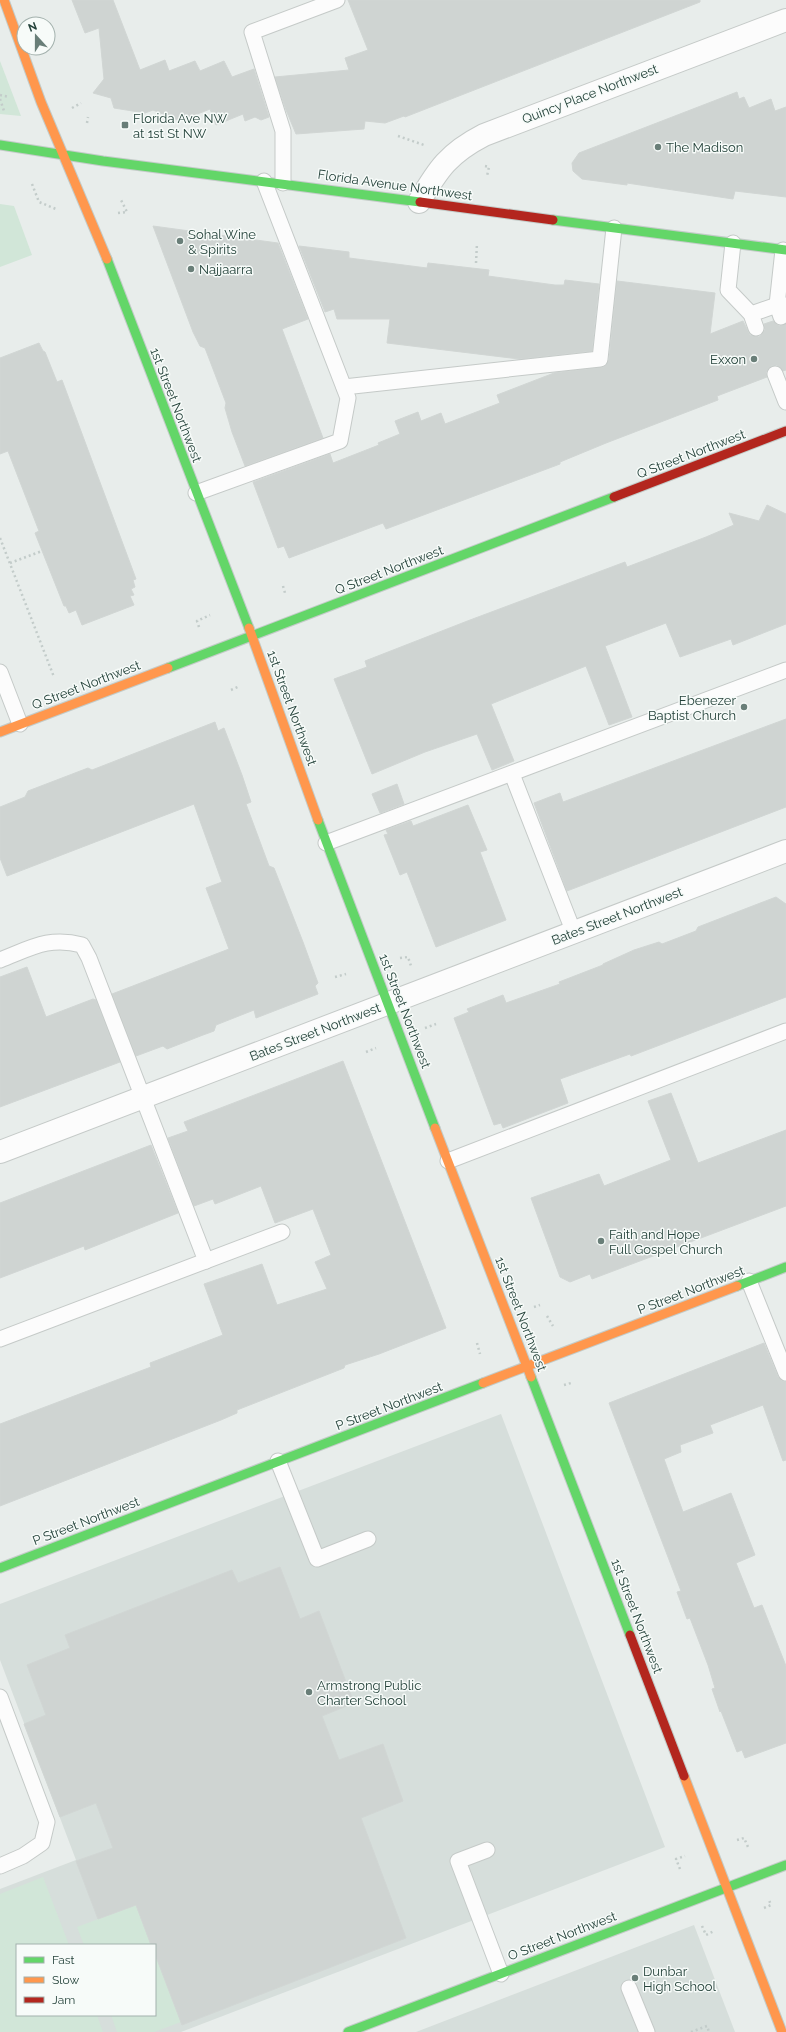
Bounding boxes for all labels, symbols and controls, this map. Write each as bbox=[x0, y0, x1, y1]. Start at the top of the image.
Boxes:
north arrow bbox=[16, 16, 56, 56]
text: N bbox=[26, 20, 39, 35]
street label: Quincy Place Northwest bbox=[520, 61, 661, 127]
place label: Florida Ave NW at 1st St NW bbox=[133, 111, 227, 141]
marker: Florida Ave NW at 1st St NW bbox=[120, 120, 130, 130]
place label: The Madison bbox=[666, 140, 743, 155]
marker: The Madison bbox=[653, 142, 663, 152]
street label: Florida Avenue Northwest bbox=[317, 167, 474, 203]
place label: Sohal Wine & Spirits bbox=[188, 227, 256, 257]
marker: Sohal Wine & Spirits bbox=[175, 236, 185, 246]
place label: Najjaarra bbox=[199, 262, 253, 277]
marker: Najjaarra bbox=[186, 264, 196, 274]
street label: 1st Street Northwest bbox=[147, 346, 205, 465]
place label: Exxon bbox=[710, 352, 746, 367]
marker: Exxon bbox=[749, 354, 759, 364]
street label: Q Street Northwest bbox=[635, 426, 748, 482]
street label: Q Street Northwest bbox=[333, 542, 446, 598]
street label: 1st Street Northwest bbox=[264, 648, 320, 768]
street label: Q Street Northwest bbox=[30, 657, 143, 713]
place label: Ebenezer Baptist Church bbox=[648, 693, 736, 723]
marker: Ebenezer Baptist Church bbox=[739, 702, 749, 712]
street label: Bates Street Northwest bbox=[549, 884, 685, 948]
street label: 1st Street Northwest bbox=[376, 952, 434, 1071]
street label: Bates Street Northwest bbox=[247, 1000, 383, 1064]
place label: Faith and Hope Full Gospel Church bbox=[609, 1227, 723, 1257]
marker: Faith and Hope Full Gospel Church bbox=[596, 1236, 606, 1246]
street label: 1st Street Northwest bbox=[492, 1255, 550, 1374]
street label: P Street Northwest bbox=[636, 1263, 747, 1317]
street label: P Street Northwest bbox=[334, 1379, 445, 1433]
street label: P Street Northwest bbox=[31, 1494, 142, 1548]
street label: 1st Street Northwest bbox=[608, 1557, 666, 1676]
place label: Armstrong Public Charter School bbox=[317, 1678, 421, 1708]
marker: Armstrong Public Charter School bbox=[304, 1687, 314, 1697]
street label: O Street Northwest bbox=[506, 1908, 619, 1964]
legend bbox=[16, 1944, 156, 2016]
text: Fast bbox=[52, 1953, 75, 1967]
place label: Dunbar High School bbox=[643, 1964, 716, 1994]
text: Slow bbox=[52, 1973, 79, 1987]
marker: Dunbar High School bbox=[630, 1973, 640, 1983]
text: Jam bbox=[52, 1993, 75, 2007]

